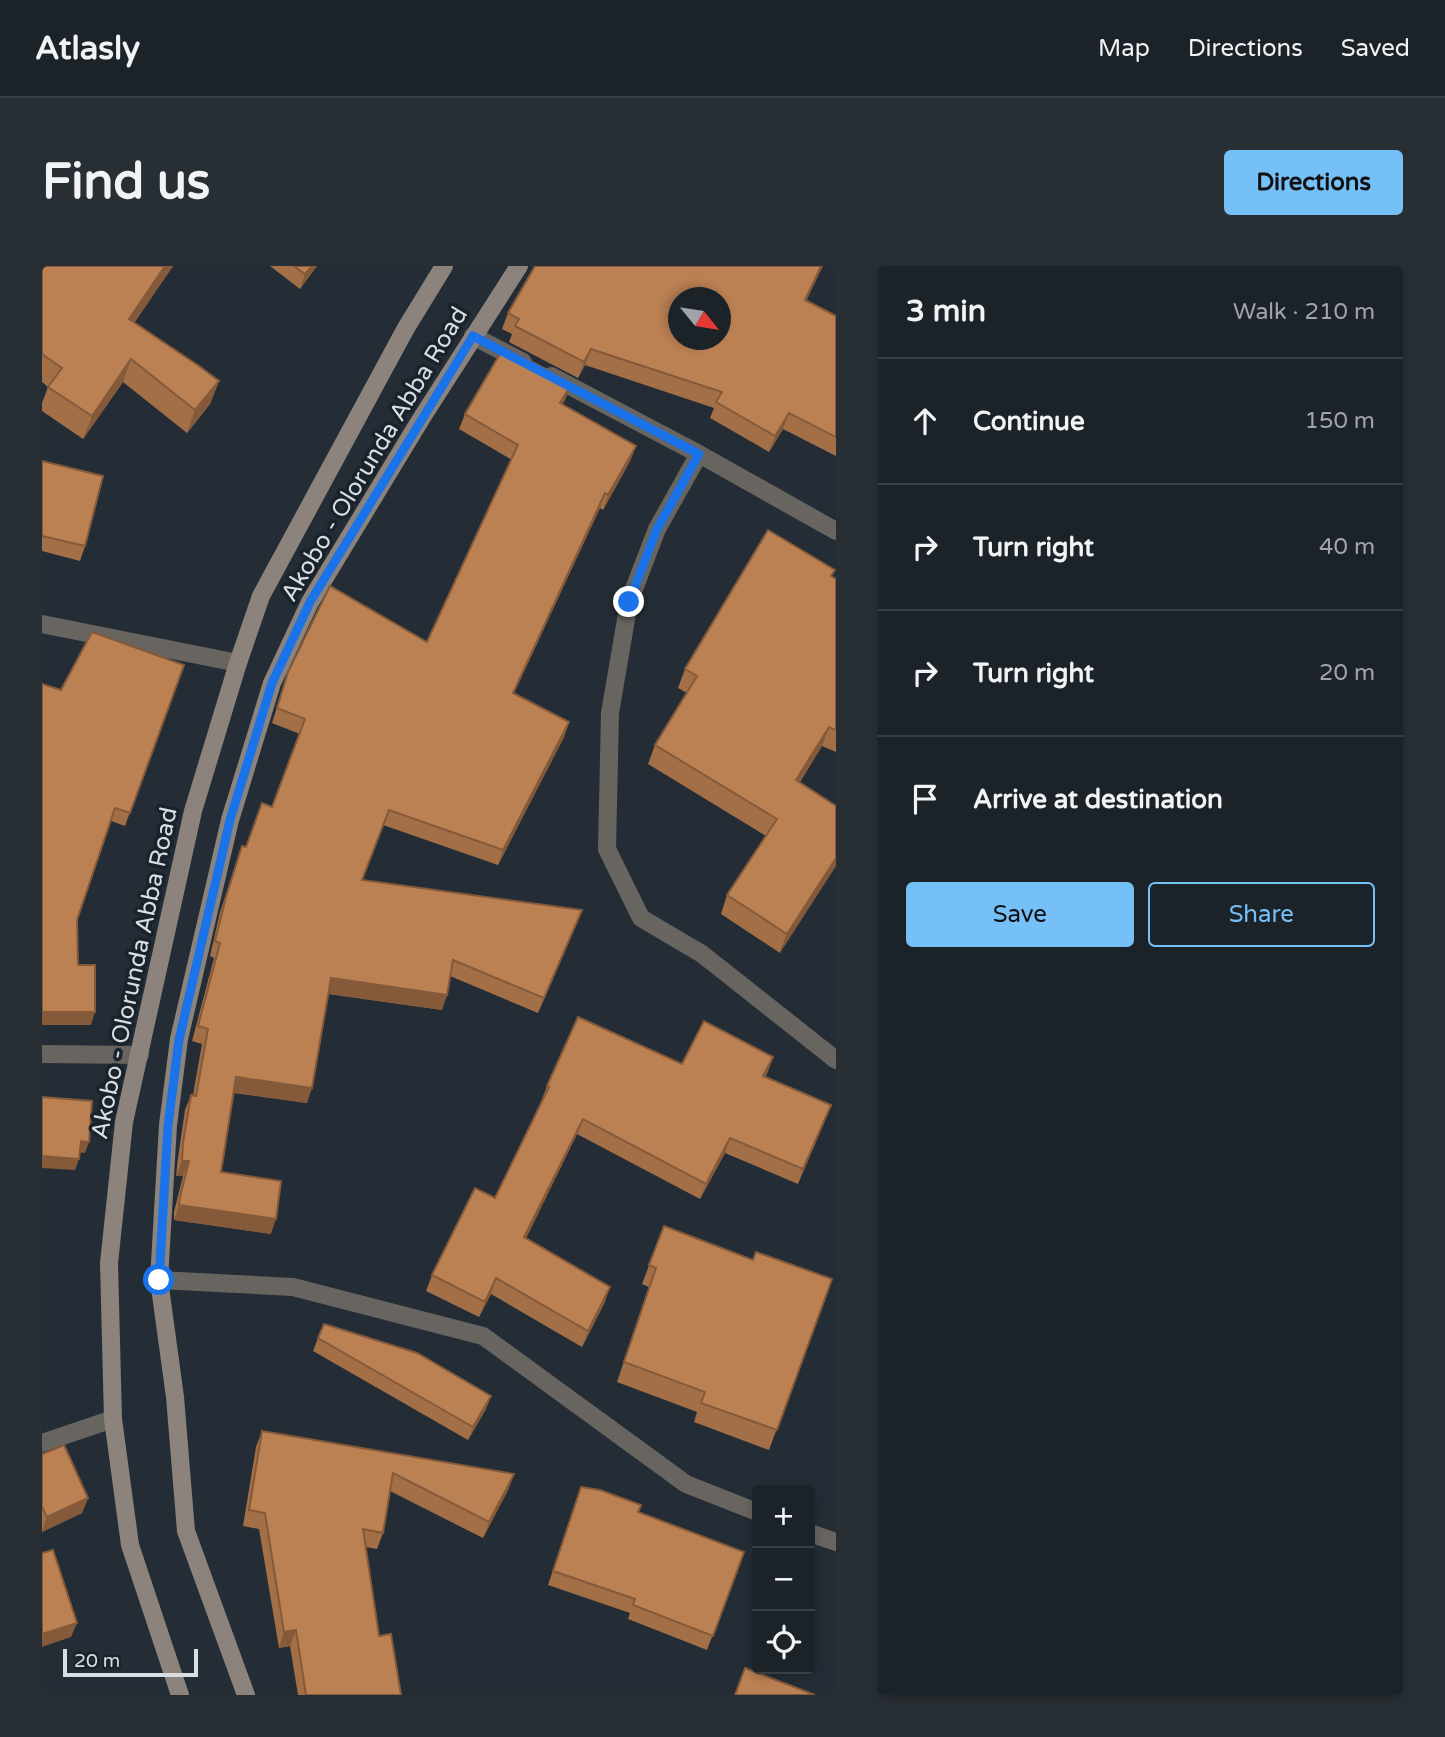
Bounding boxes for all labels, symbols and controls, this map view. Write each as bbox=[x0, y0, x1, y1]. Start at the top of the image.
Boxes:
text: Atlasly bbox=[35, 29, 140, 68]
text: Map bbox=[1098, 34, 1150, 63]
text: Directions bbox=[1188, 34, 1303, 63]
text: Saved bbox=[1341, 34, 1410, 63]
button: Directions bbox=[1224, 150, 1403, 215]
text: Find us bbox=[42, 153, 210, 212]
north arrow bbox=[668, 287, 731, 350]
text: 3 min bbox=[906, 293, 986, 330]
text: Walk · 210 m bbox=[1233, 298, 1375, 326]
street label: Akobo - Olorunda Abba Road bbox=[275, 302, 474, 607]
icon: ahead bbox=[906, 402, 944, 440]
text: Continue bbox=[973, 406, 1085, 437]
text: 150 m bbox=[1305, 407, 1375, 435]
icon: right bbox=[906, 528, 944, 566]
text: Turn right bbox=[973, 532, 1094, 563]
text: 40 m bbox=[1319, 533, 1375, 561]
route end bbox=[613, 586, 644, 617]
icon: right bbox=[906, 654, 944, 692]
text: Turn right bbox=[973, 658, 1094, 689]
text: 20 m bbox=[1319, 659, 1375, 687]
icon: arrive bbox=[906, 780, 944, 818]
text: Arrive at destination bbox=[973, 784, 1223, 815]
street label: Akobo - Olorunda Abba Road bbox=[85, 805, 184, 1142]
button: Save bbox=[906, 882, 1134, 947]
button: Share bbox=[1148, 882, 1375, 947]
route start bbox=[143, 1264, 174, 1295]
map controls bbox=[752, 1485, 815, 1674]
button: + bbox=[752, 1485, 815, 1548]
button: − bbox=[752, 1548, 815, 1611]
button: locate bbox=[752, 1611, 815, 1674]
scale bar bbox=[63, 1646, 198, 1678]
text: 20 m bbox=[74, 1650, 120, 1672]

